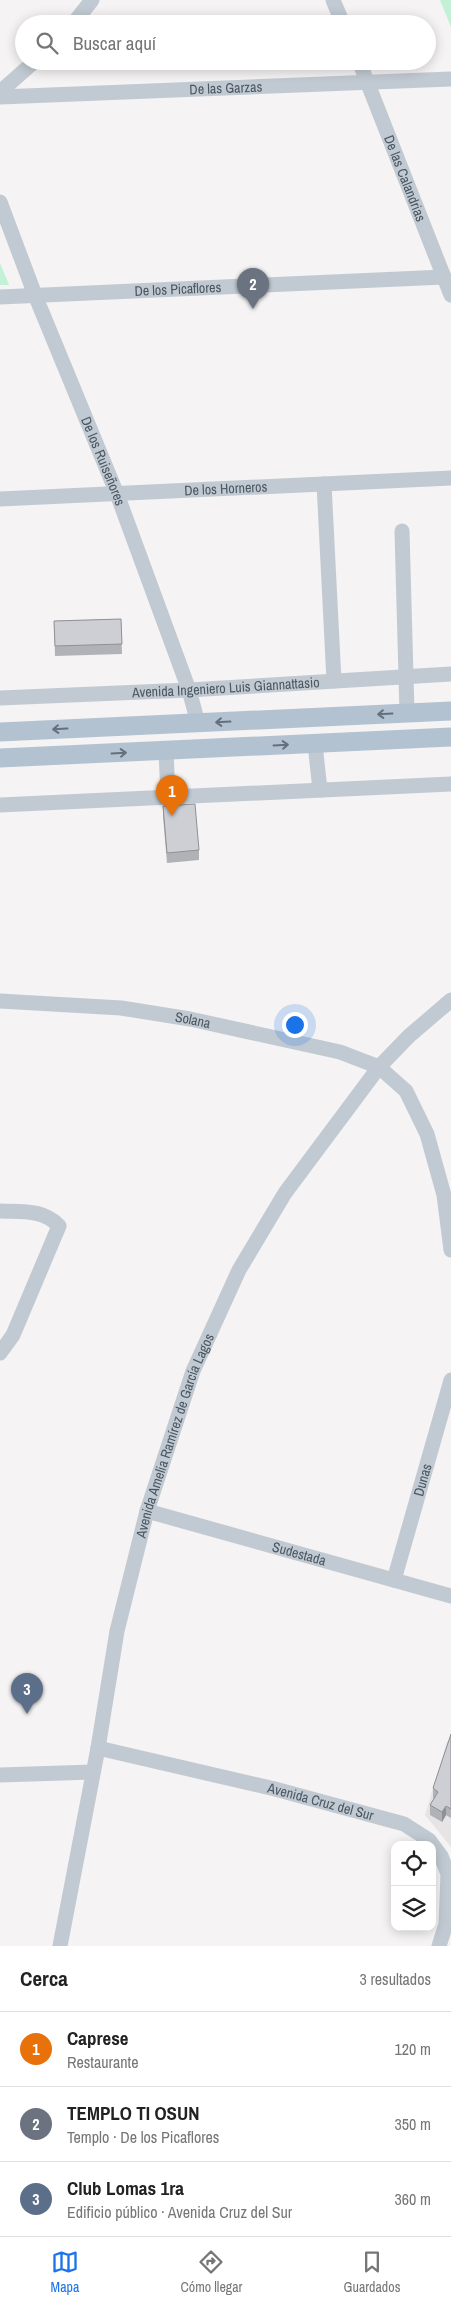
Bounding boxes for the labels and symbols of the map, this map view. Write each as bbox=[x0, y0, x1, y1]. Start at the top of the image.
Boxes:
street label: De las Garzas bbox=[189, 78, 263, 98]
street label: De las Calandrias bbox=[380, 132, 430, 224]
pin: 2 bbox=[237, 268, 269, 309]
street label: De los Picaflores bbox=[134, 278, 222, 300]
street label: De los Ruiseñores bbox=[77, 414, 130, 508]
street label: De los Horneros bbox=[184, 478, 268, 499]
street label: Avenida Ingeniero Luis Giannattasio bbox=[131, 673, 320, 701]
one-way arrow bbox=[377, 709, 393, 718]
one-way arrow bbox=[215, 717, 231, 726]
one-way arrow bbox=[52, 725, 68, 734]
one-way arrow bbox=[273, 741, 289, 750]
one-way arrow bbox=[110, 748, 126, 758]
pin: 1 bbox=[156, 775, 188, 816]
street label: Solana bbox=[174, 1008, 213, 1032]
your location bbox=[282, 1012, 308, 1038]
street label: Avenida Amelia Ramírez de García Lagos bbox=[131, 1330, 218, 1541]
street label: Dunas bbox=[409, 1461, 436, 1498]
street label: Sudestada bbox=[270, 1537, 329, 1570]
pin: 3 bbox=[11, 1673, 43, 1714]
street label: Avenida Cruz del Sur bbox=[265, 1778, 376, 1824]

